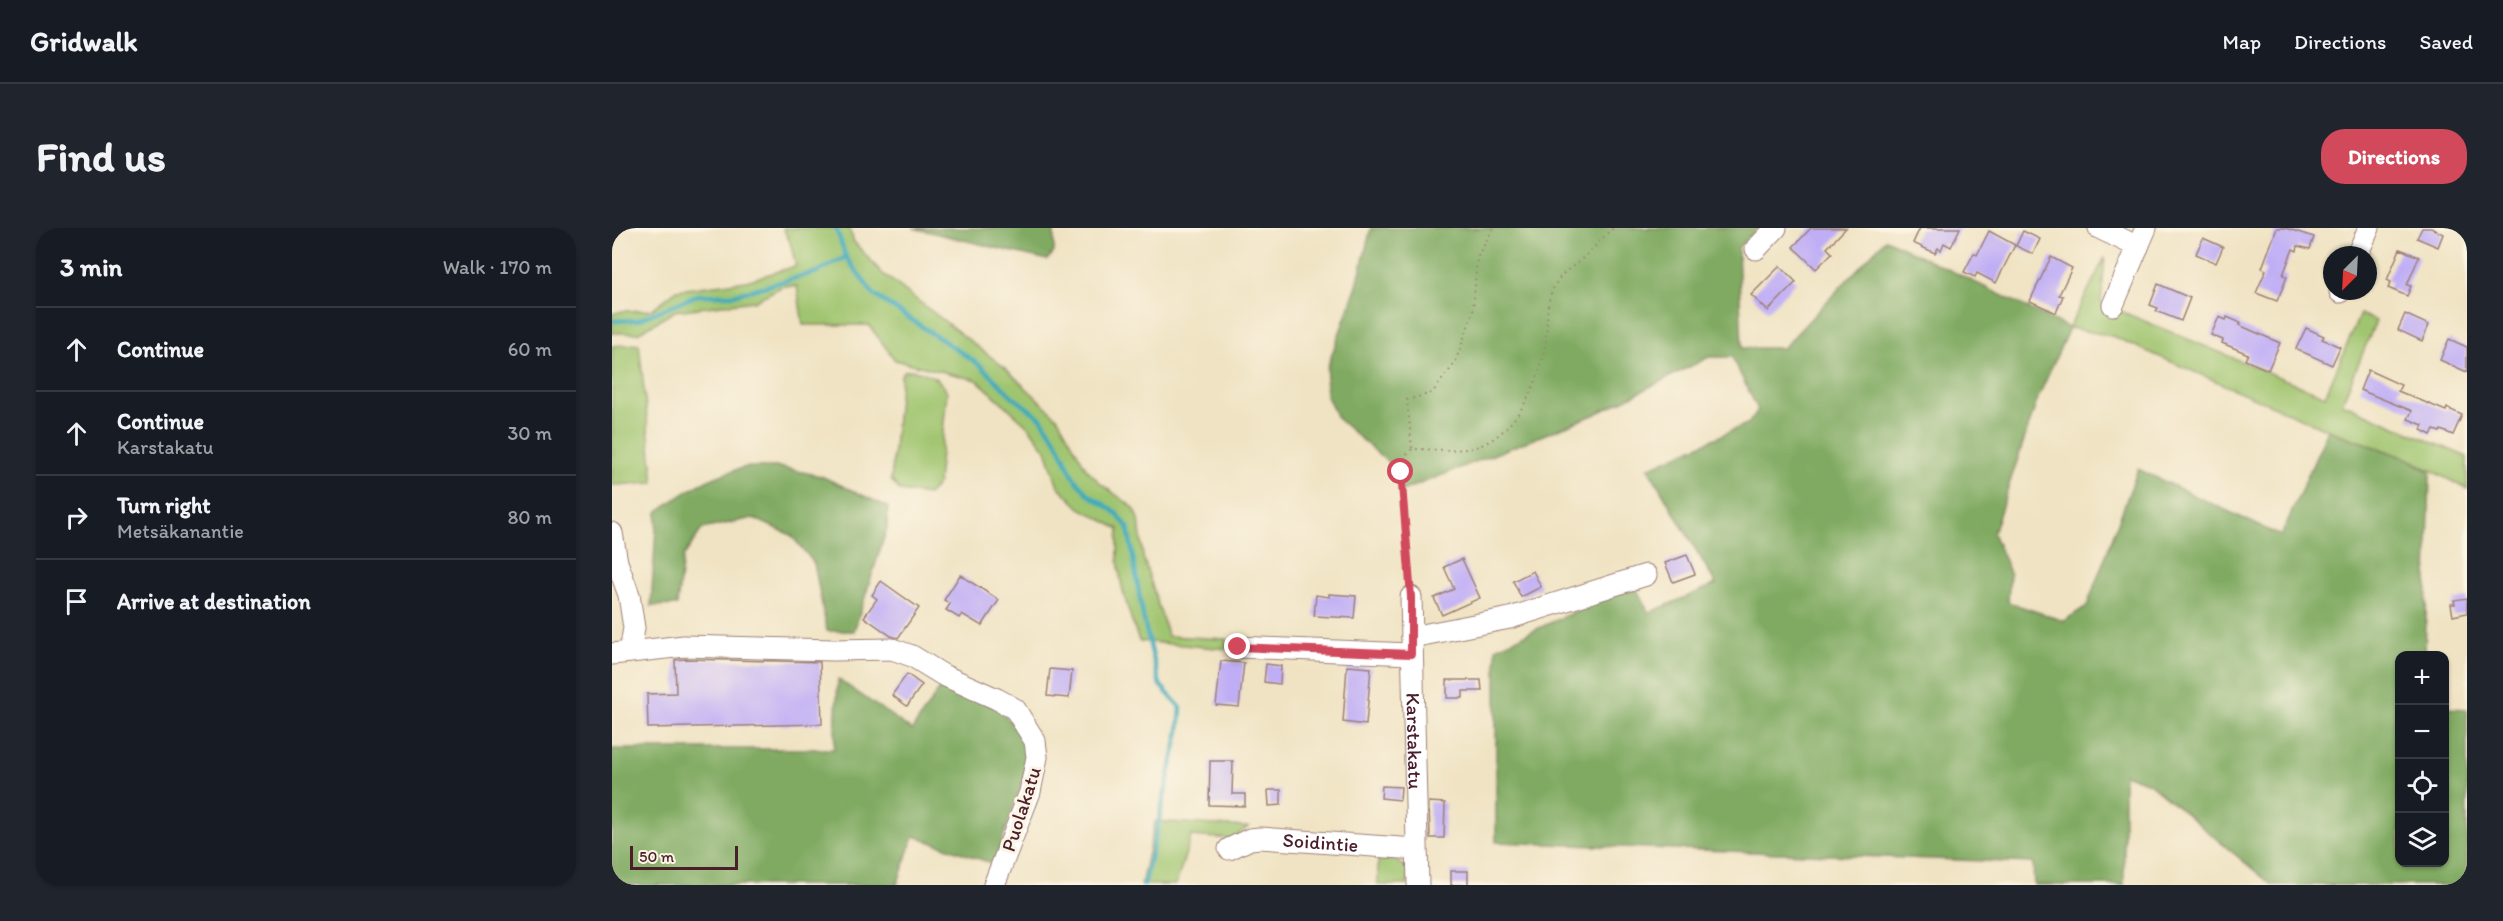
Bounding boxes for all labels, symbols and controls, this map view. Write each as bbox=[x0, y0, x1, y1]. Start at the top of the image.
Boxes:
text: Gridwalk bbox=[30, 24, 138, 58]
text: Map bbox=[2223, 29, 2261, 54]
text: Directions bbox=[2294, 29, 2386, 54]
text: Saved bbox=[2419, 29, 2473, 54]
button: Directions bbox=[2321, 129, 2467, 184]
text: Find us bbox=[36, 131, 166, 182]
north arrow bbox=[2323, 246, 2377, 300]
text: 3 min bbox=[60, 251, 122, 283]
text: Walk · 170 m bbox=[443, 255, 552, 279]
icon: ahead bbox=[60, 333, 93, 366]
text: Continue bbox=[117, 336, 204, 363]
text: 60 m bbox=[508, 337, 552, 361]
text: Continue bbox=[117, 408, 204, 435]
icon: ahead bbox=[60, 417, 93, 450]
text: 30 m bbox=[507, 421, 552, 445]
text: Karstakatu bbox=[117, 435, 214, 459]
route start bbox=[1387, 458, 1413, 484]
text: Turn right bbox=[117, 492, 211, 519]
icon: right bbox=[60, 501, 93, 534]
text: 80 m bbox=[507, 505, 552, 529]
text: Metsäkanantie bbox=[117, 519, 244, 543]
icon: arrive bbox=[60, 585, 93, 618]
text: Arrive at destination bbox=[117, 588, 311, 615]
route end bbox=[1224, 633, 1250, 659]
map controls bbox=[2395, 651, 2449, 867]
button: + bbox=[2395, 651, 2449, 705]
street label: Karstakatu bbox=[1401, 692, 1428, 790]
button: − bbox=[2395, 705, 2449, 759]
button: locate bbox=[2395, 759, 2449, 813]
street label: Puolakatu bbox=[996, 763, 1046, 854]
button: layers bbox=[2395, 813, 2449, 867]
street label: Soidintie bbox=[1282, 828, 1359, 857]
scale bar bbox=[630, 843, 738, 870]
text: 50 m bbox=[639, 847, 674, 866]

